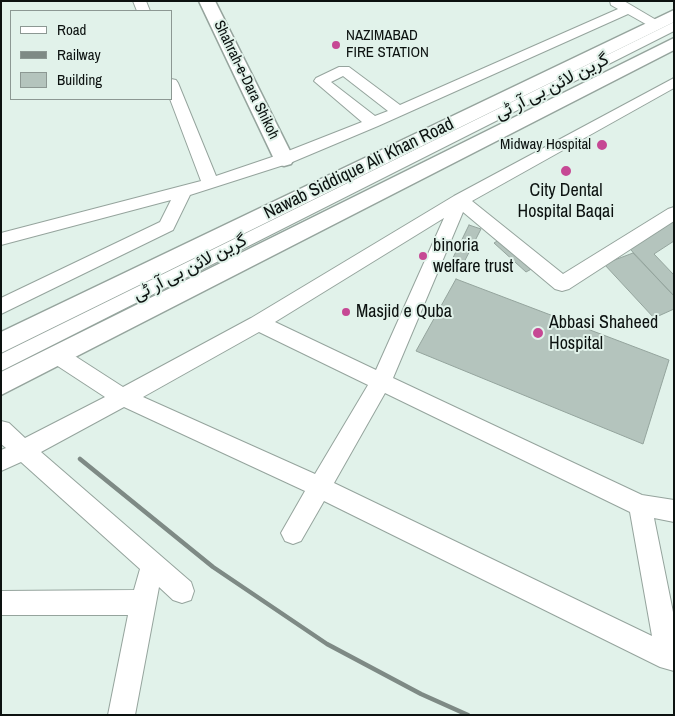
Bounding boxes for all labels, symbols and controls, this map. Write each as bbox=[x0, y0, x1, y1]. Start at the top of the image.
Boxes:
legend bbox=[10, 10, 172, 100]
street label: Shahrah-e-Dara Shikoh bbox=[209, 18, 283, 142]
text: Road bbox=[57, 19, 86, 40]
place label: NAZIMABAD FIRE STATION bbox=[346, 27, 429, 62]
marker: NAZIMABAD FIRE STATION bbox=[330, 39, 342, 51]
text: Railway bbox=[57, 44, 101, 65]
street label: گرین لائن بی آر ٹی bbox=[491, 49, 613, 125]
text: Building bbox=[57, 69, 102, 90]
street label: Nawab Siddique Ali Khan Road bbox=[261, 114, 457, 224]
place label: Midway Hospital bbox=[500, 136, 591, 154]
marker: Midway Hospital bbox=[595, 138, 609, 152]
marker: City Dental Hospital Baqai bbox=[559, 164, 573, 178]
place label: City Dental Hospital Baqai bbox=[518, 180, 614, 222]
street label: گرین لائن بی آر ٹی bbox=[129, 230, 251, 306]
place label: binoria welfare trust bbox=[433, 235, 513, 278]
marker: binoria welfare trust bbox=[417, 250, 429, 262]
place label: Masjid e Quba bbox=[356, 301, 452, 323]
marker: Masjid e Quba bbox=[340, 306, 352, 318]
place label: Abbasi Shaheed Hospital bbox=[549, 312, 658, 354]
marker: Abbasi Shaheed Hospital bbox=[531, 326, 545, 340]

